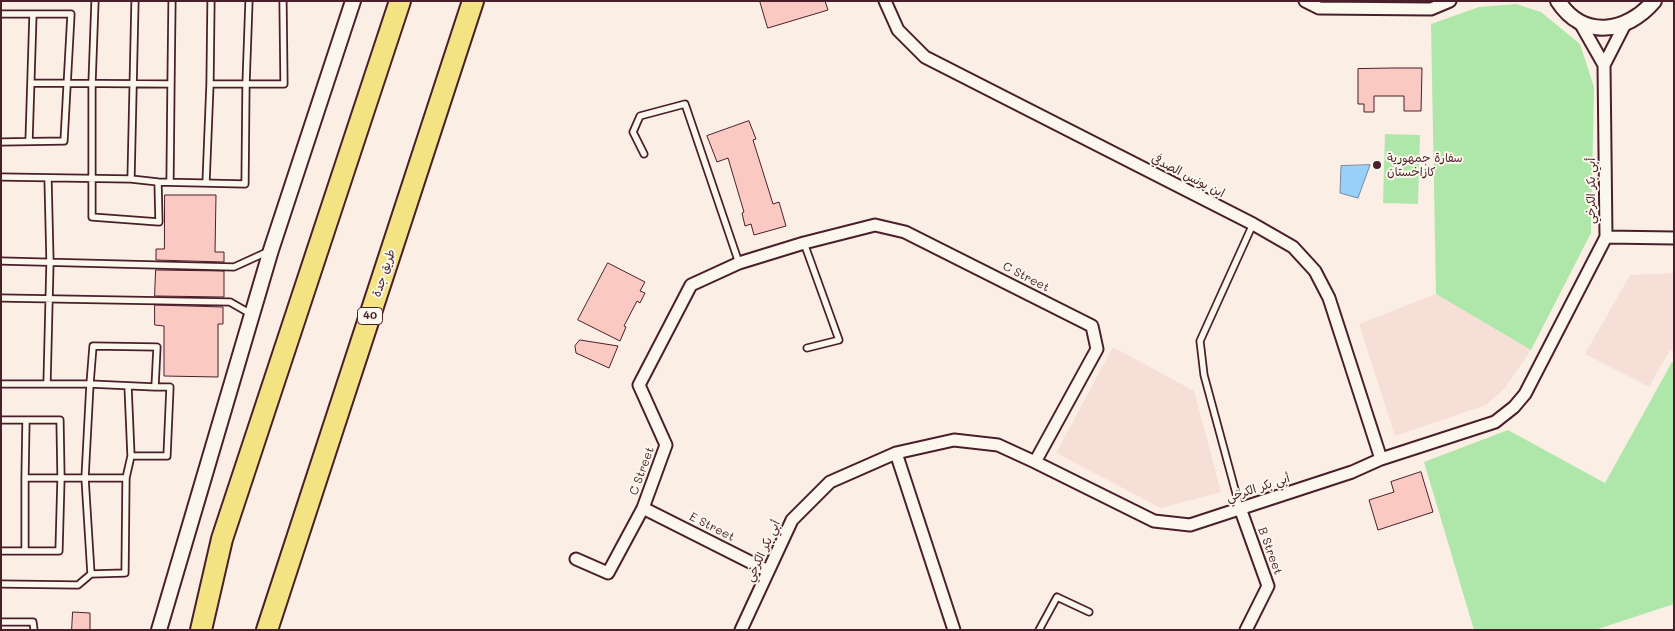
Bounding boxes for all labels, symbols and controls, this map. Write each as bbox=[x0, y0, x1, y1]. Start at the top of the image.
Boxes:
street label: ابن يونس الصدفي bbox=[1149, 151, 1227, 201]
place label: سفارة جمهورية كازاخستان bbox=[1387, 151, 1463, 179]
street label: أبي بكر الكرخي bbox=[1584, 158, 1598, 224]
marker: سفارة جمهورية كازاخستان bbox=[1371, 159, 1383, 171]
street label: طريق جدة bbox=[370, 247, 398, 299]
street label: C Street bbox=[1000, 259, 1052, 295]
road number: 40 bbox=[358, 308, 382, 324]
street label: C Street bbox=[627, 445, 657, 497]
street label: أبي بكر الكرخي bbox=[1224, 471, 1292, 505]
street label: E Street bbox=[687, 509, 737, 545]
street label: أبي بكر الكرخي bbox=[742, 518, 784, 584]
street label: B Street bbox=[1255, 525, 1285, 577]

